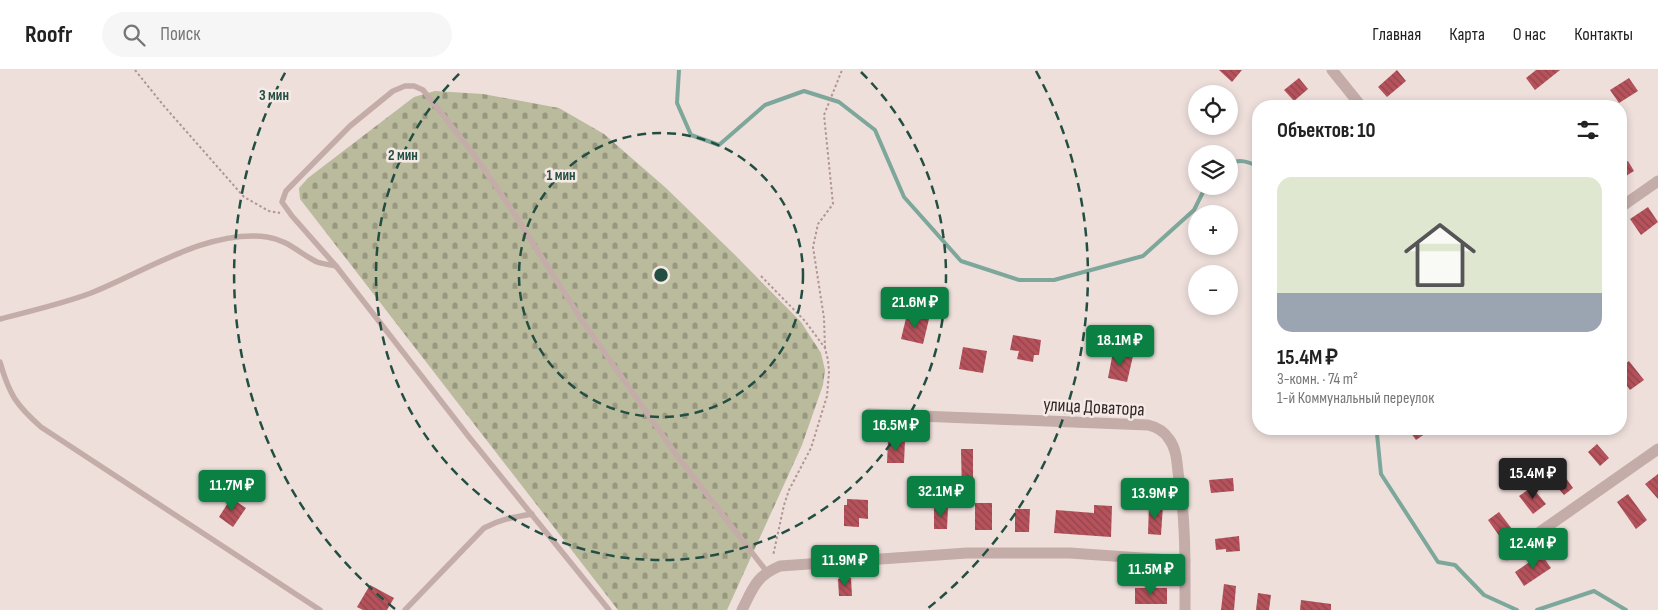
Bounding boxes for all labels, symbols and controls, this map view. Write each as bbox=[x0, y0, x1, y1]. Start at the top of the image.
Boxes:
search box bbox=[102, 12, 452, 57]
text: Roofr bbox=[25, 20, 72, 49]
icon: search bbox=[120, 21, 148, 49]
text: Поиск bbox=[160, 23, 200, 46]
text: Главная bbox=[1372, 24, 1421, 45]
text: Карта bbox=[1449, 24, 1485, 45]
text: О нас bbox=[1513, 24, 1546, 45]
text: Контакты bbox=[1574, 24, 1633, 45]
map controls bbox=[1188, 85, 1238, 315]
button: locate bbox=[1188, 85, 1238, 135]
text: 3 мин bbox=[259, 86, 289, 105]
icon: filters bbox=[1574, 116, 1602, 144]
text: Объектов: 10 bbox=[1277, 118, 1376, 143]
button: layers bbox=[1188, 145, 1238, 195]
text: 2 мин bbox=[388, 146, 418, 165]
text: 1 мин bbox=[546, 166, 576, 185]
button: + bbox=[1188, 205, 1238, 255]
icon: home bbox=[1395, 210, 1485, 300]
button: − bbox=[1188, 265, 1238, 315]
centre of rings bbox=[652, 266, 670, 284]
pin: 21.6M ₽ bbox=[869, 286, 961, 329]
text: 21.6M ₽ bbox=[892, 293, 938, 312]
pin: 18.1M ₽ bbox=[1074, 324, 1166, 367]
text: 18.1M ₽ bbox=[1097, 331, 1143, 350]
text: 15.4M ₽ bbox=[1277, 345, 1338, 370]
text: 3-комн. · 74 m² bbox=[1277, 370, 1358, 389]
text: 1-й Коммунальный переулок bbox=[1277, 389, 1434, 408]
street label: улица Доватора bbox=[1043, 393, 1145, 422]
pin: 16.5M ₽ bbox=[850, 410, 942, 452]
text: 16.5M ₽ bbox=[873, 416, 919, 435]
pin: 15.4M ₽ bbox=[1487, 458, 1579, 500]
text: 15.4M ₽ bbox=[1510, 464, 1556, 483]
pin: 11.7M ₽ bbox=[186, 470, 278, 512]
text: 11.7M ₽ bbox=[210, 476, 254, 495]
pin: 32.1M ₽ bbox=[895, 476, 987, 518]
pin: 13.9M ₽ bbox=[1109, 478, 1201, 520]
text: 32.1M ₽ bbox=[918, 482, 964, 501]
text: 13.9M ₽ bbox=[1132, 484, 1178, 503]
pin: 12.4M ₽ bbox=[1487, 528, 1579, 570]
text: 12.4M ₽ bbox=[1510, 534, 1556, 553]
pin: 11.9M ₽ bbox=[799, 544, 891, 587]
text: 11.9M ₽ bbox=[822, 551, 868, 570]
pin: 11.5M ₽ bbox=[1105, 554, 1197, 596]
text: 11.5M ₽ bbox=[1128, 560, 1174, 579]

